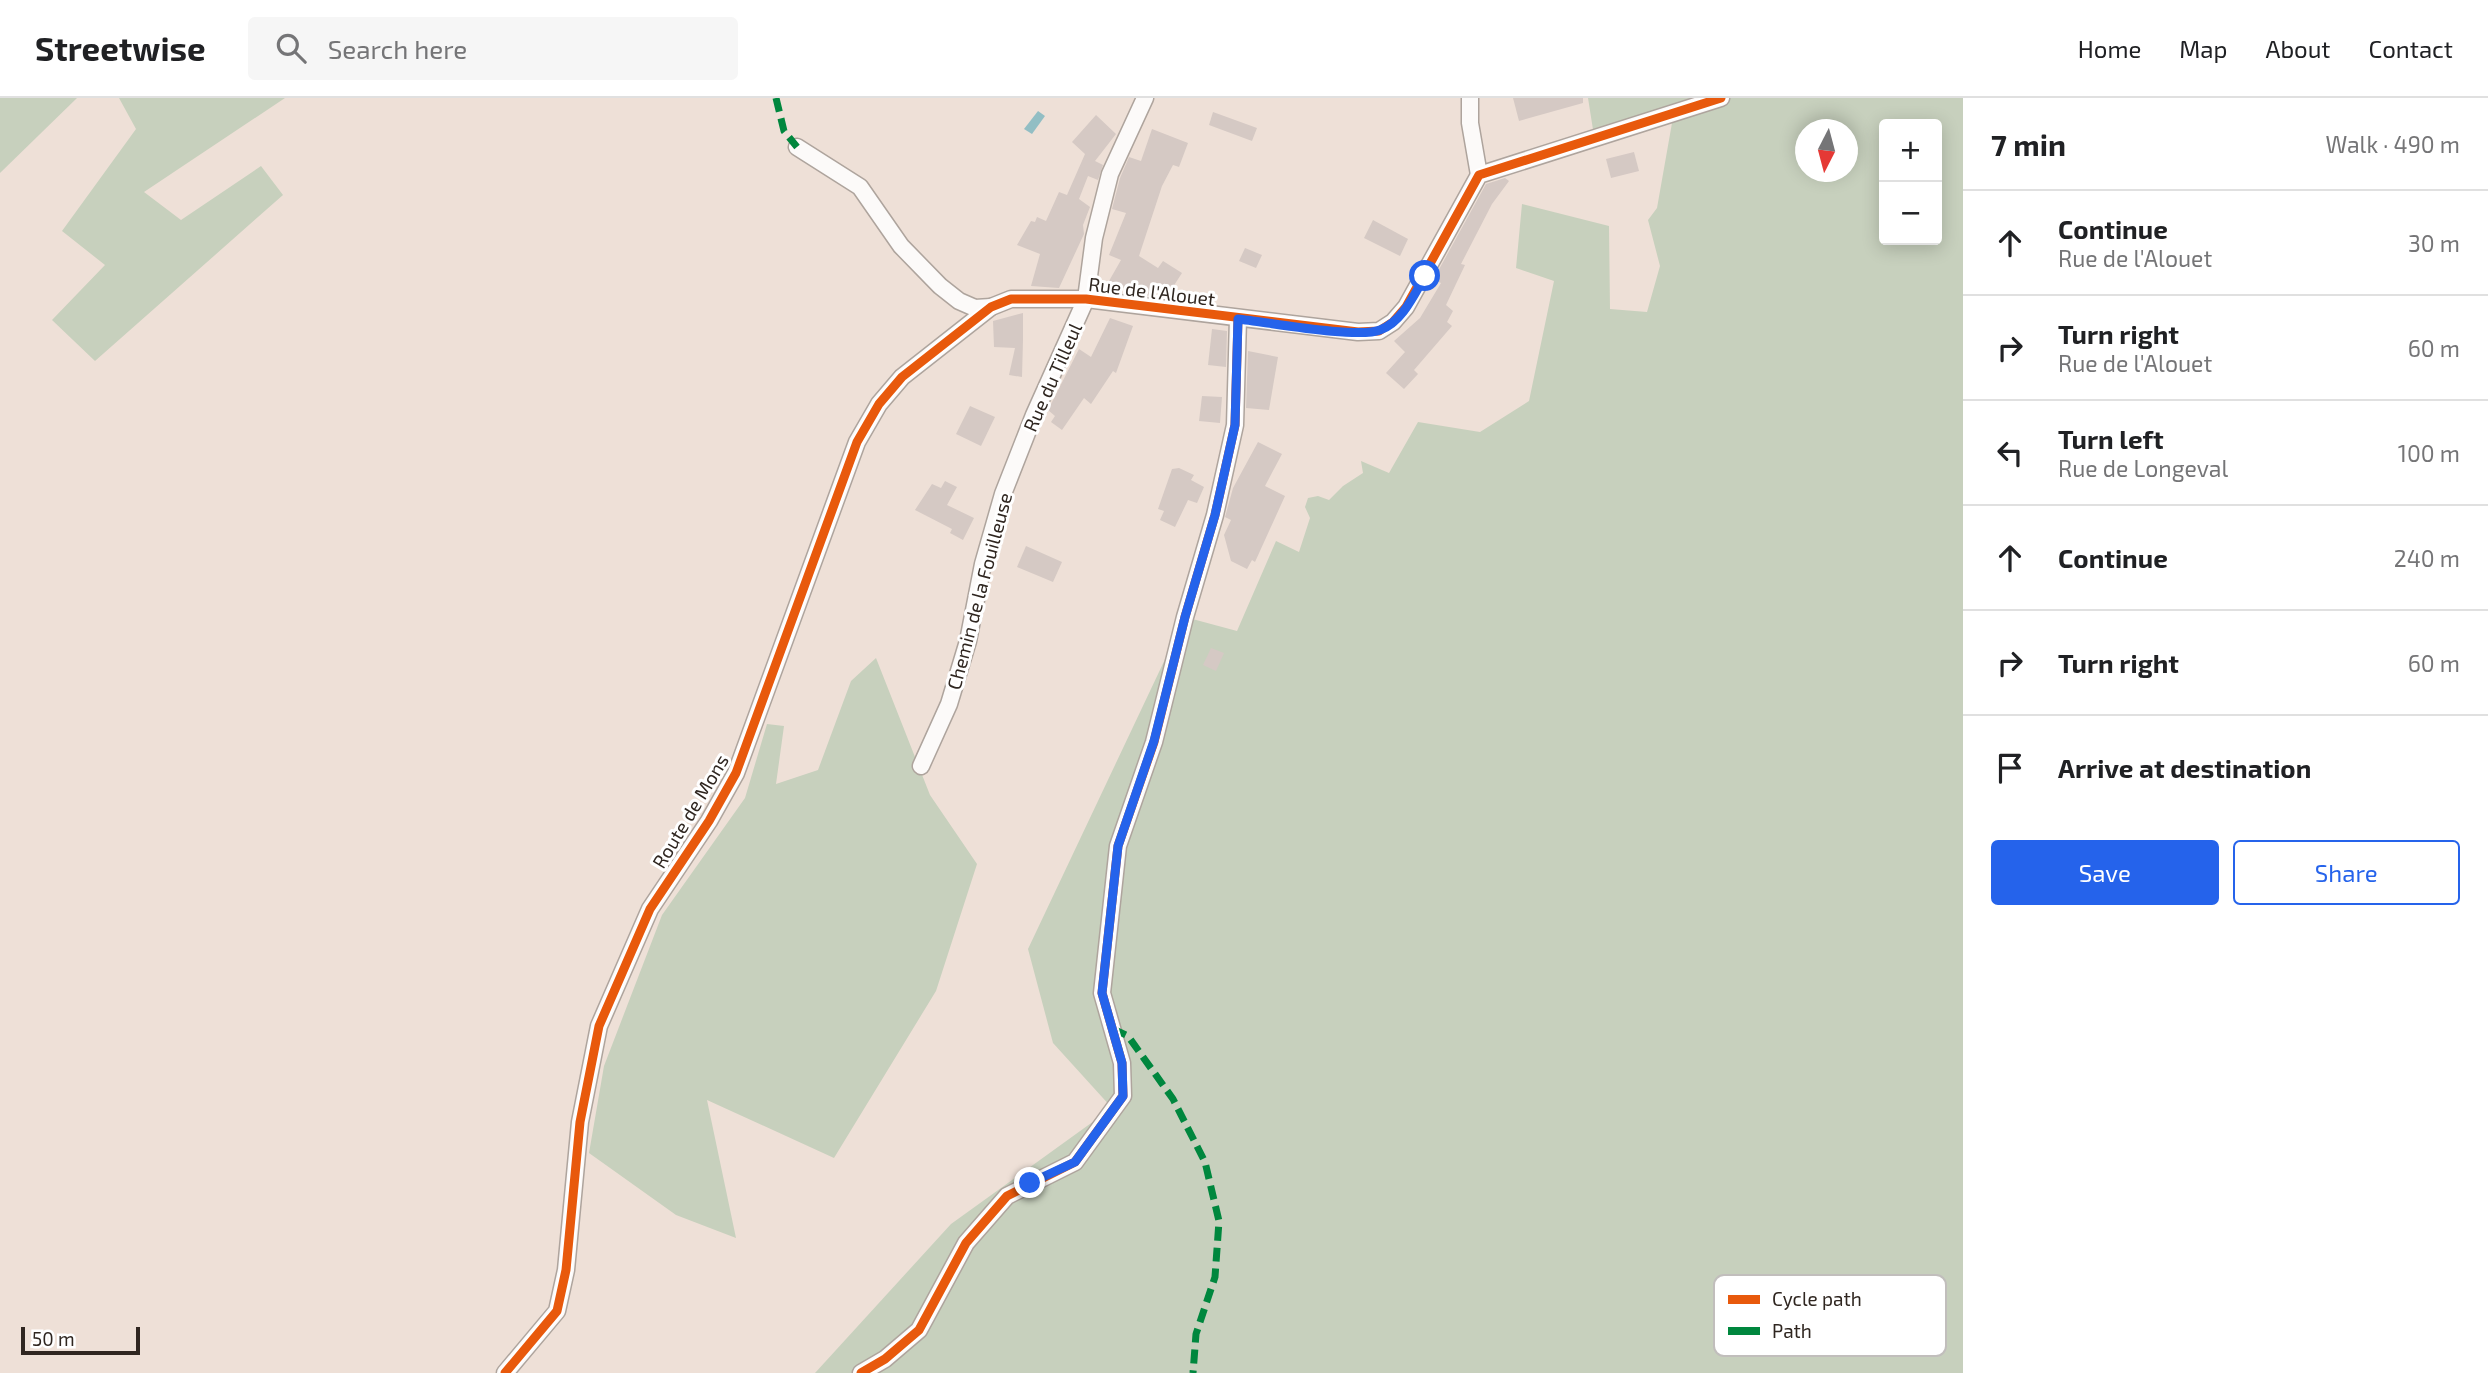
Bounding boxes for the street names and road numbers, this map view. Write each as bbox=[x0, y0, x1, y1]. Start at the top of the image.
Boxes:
street label: Rue de l'Alouet bbox=[1087, 272, 1217, 310]
street label: Rue du Tilleul bbox=[1018, 319, 1086, 435]
street label: Chemin de la Fouilleuse bbox=[942, 490, 1016, 692]
street label: Route de Mons bbox=[647, 750, 733, 872]

